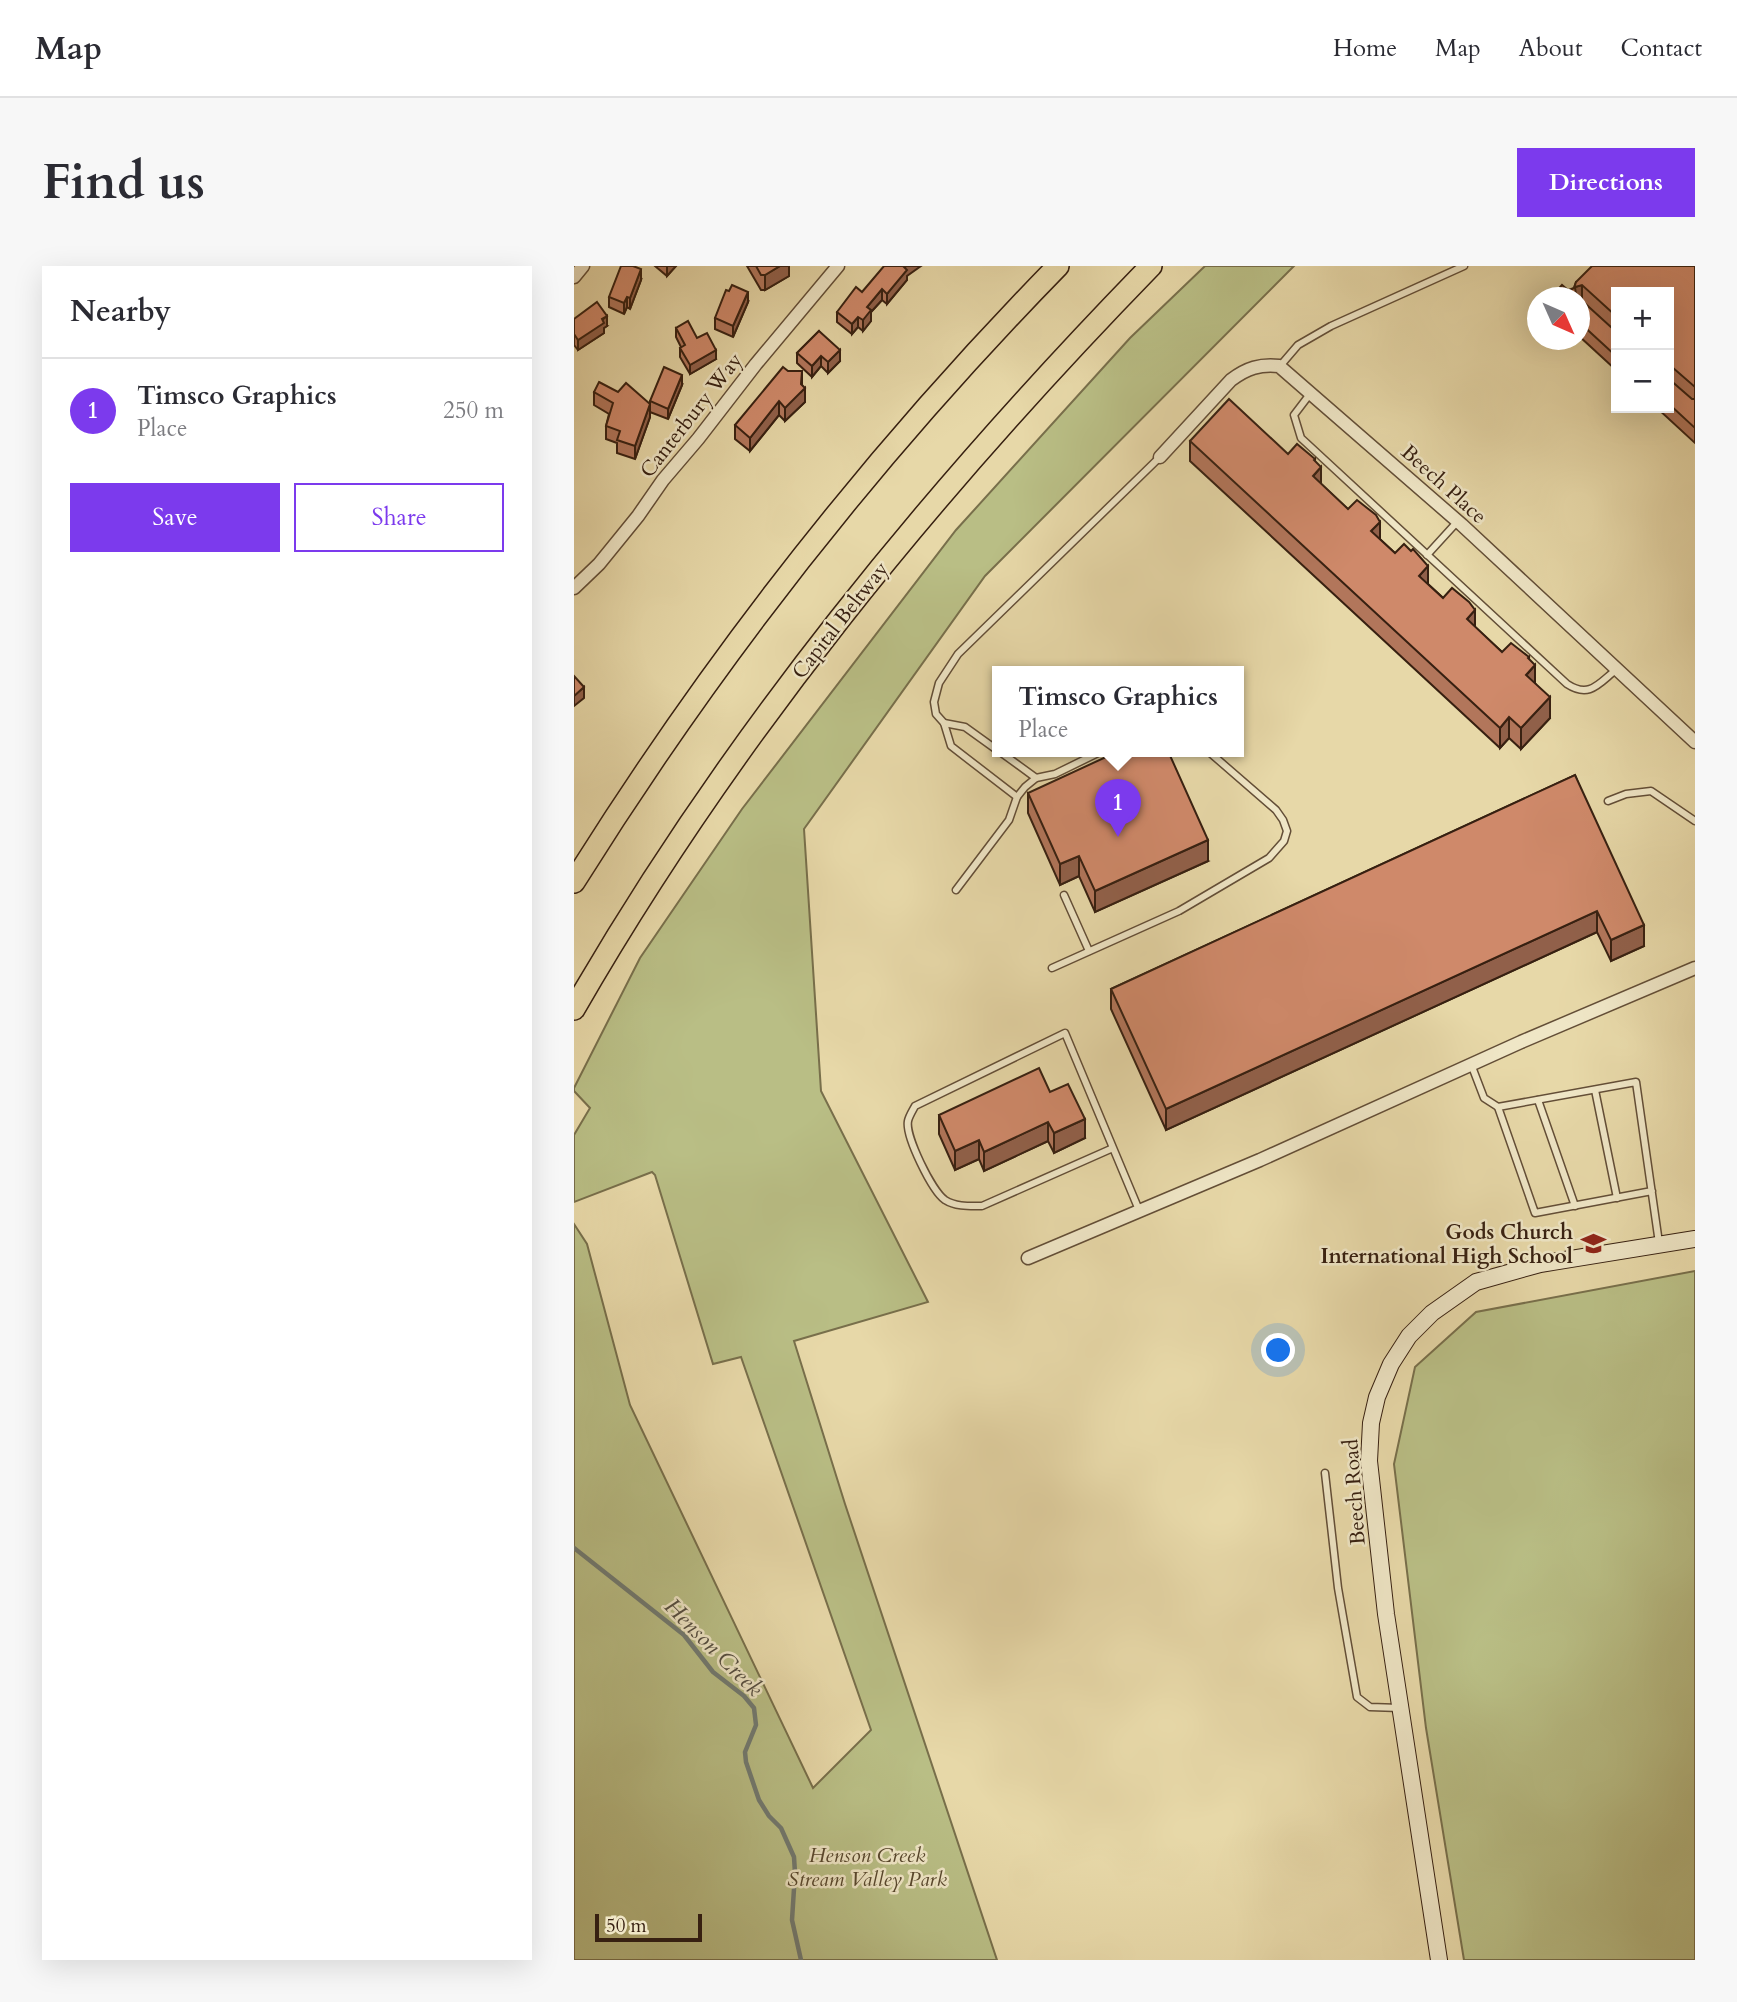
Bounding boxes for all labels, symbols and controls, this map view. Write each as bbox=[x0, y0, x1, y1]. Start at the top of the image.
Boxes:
text: Map bbox=[35, 26, 102, 71]
text: Home bbox=[1333, 32, 1397, 65]
text: Map bbox=[1435, 32, 1481, 65]
text: About bbox=[1519, 32, 1583, 65]
text: Contact bbox=[1621, 32, 1702, 65]
button: Directions bbox=[1517, 148, 1695, 217]
text: Find us bbox=[42, 149, 205, 216]
north arrow bbox=[1527, 287, 1590, 350]
map controls bbox=[1611, 287, 1674, 413]
button: + bbox=[1611, 287, 1674, 350]
text: Nearby bbox=[70, 291, 171, 332]
street label: Canterbury Way bbox=[633, 347, 749, 484]
button: − bbox=[1611, 350, 1674, 413]
text: Timsco Graphics bbox=[137, 378, 337, 413]
text: 1 bbox=[87, 395, 99, 426]
text: 250 m bbox=[443, 395, 504, 426]
text: Place bbox=[137, 413, 187, 444]
street label: Beech Place bbox=[1395, 438, 1493, 531]
button: Save bbox=[70, 483, 280, 552]
button: Share bbox=[294, 483, 504, 552]
street label: Capital Beltway bbox=[785, 556, 895, 685]
popup bbox=[992, 666, 1244, 757]
text: Timsco Graphics bbox=[1018, 679, 1218, 714]
text: Place bbox=[1018, 714, 1069, 745]
pin: 1 bbox=[1095, 779, 1141, 837]
place label: Gods Church International High School bbox=[1320, 1218, 1573, 1271]
school or university icon: Gods Church International High School bbox=[1579, 1230, 1607, 1258]
your location bbox=[1261, 1333, 1295, 1367]
street label: Beech Road bbox=[1336, 1438, 1373, 1546]
water label: Henson Creek bbox=[657, 1591, 770, 1704]
park label: Henson Creek Stream Valley Park bbox=[787, 1841, 947, 1894]
scale bar bbox=[595, 1911, 702, 1943]
text: 50 m bbox=[606, 1913, 647, 1939]

